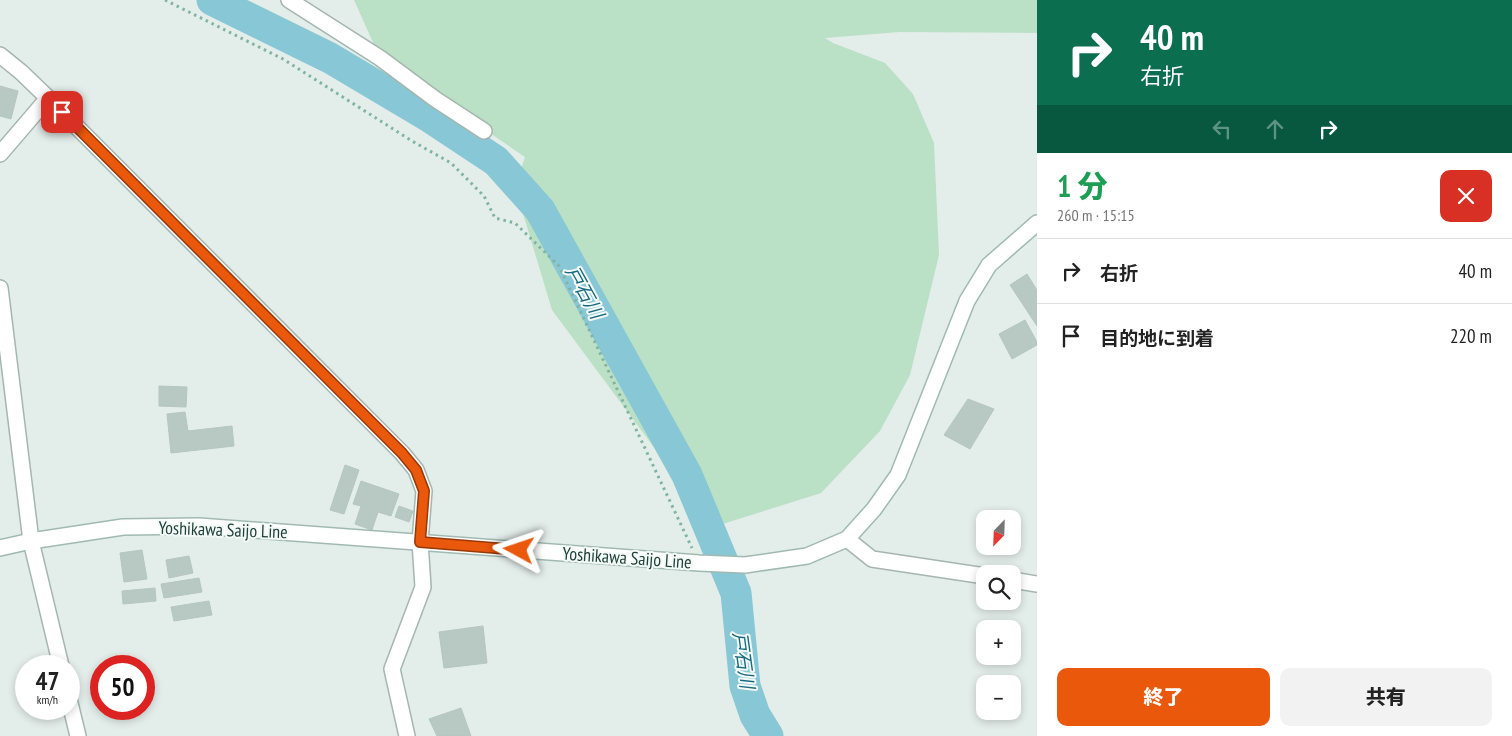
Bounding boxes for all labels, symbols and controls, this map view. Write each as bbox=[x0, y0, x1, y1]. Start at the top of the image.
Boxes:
text: 40 m bbox=[1140, 14, 1204, 60]
icon: right bbox=[1057, 20, 1122, 85]
text: 右折 bbox=[1140, 62, 1184, 90]
pin bbox=[41, 91, 83, 133]
icon: arrive bbox=[48, 98, 76, 126]
icon: left bbox=[1208, 115, 1236, 143]
icon: ahead bbox=[1261, 115, 1289, 143]
icon: right bbox=[1314, 115, 1342, 143]
text: 1 分 bbox=[1057, 166, 1108, 205]
button: close bbox=[1440, 170, 1492, 222]
text: 260 m · 15:15 bbox=[1057, 205, 1135, 225]
icon: right bbox=[1057, 257, 1085, 285]
text: 40 m bbox=[1459, 259, 1492, 283]
water label: 戸石川 bbox=[561, 261, 610, 324]
text: 右折 bbox=[1100, 261, 1138, 285]
icon: arrive bbox=[1057, 322, 1085, 350]
text: 220 m bbox=[1450, 324, 1492, 348]
text: 目的地に到着 bbox=[1100, 326, 1214, 350]
north arrow bbox=[976, 510, 1021, 555]
map controls bbox=[976, 510, 1021, 720]
street label: Yoshikawa Saijo Line bbox=[158, 516, 288, 543]
position arrow bbox=[492, 523, 544, 575]
street label: Yoshikawa Saijo Line bbox=[562, 542, 692, 573]
button: search bbox=[976, 565, 1021, 610]
button: + bbox=[976, 620, 1021, 665]
water label: 戸石川 bbox=[728, 630, 760, 692]
speed limit sign: 50 bbox=[90, 655, 155, 720]
text: 47 bbox=[36, 665, 59, 697]
button: 終了 bbox=[1057, 668, 1270, 726]
button: 共有 bbox=[1280, 668, 1492, 726]
button: − bbox=[976, 675, 1021, 720]
text: km/h bbox=[37, 692, 58, 707]

